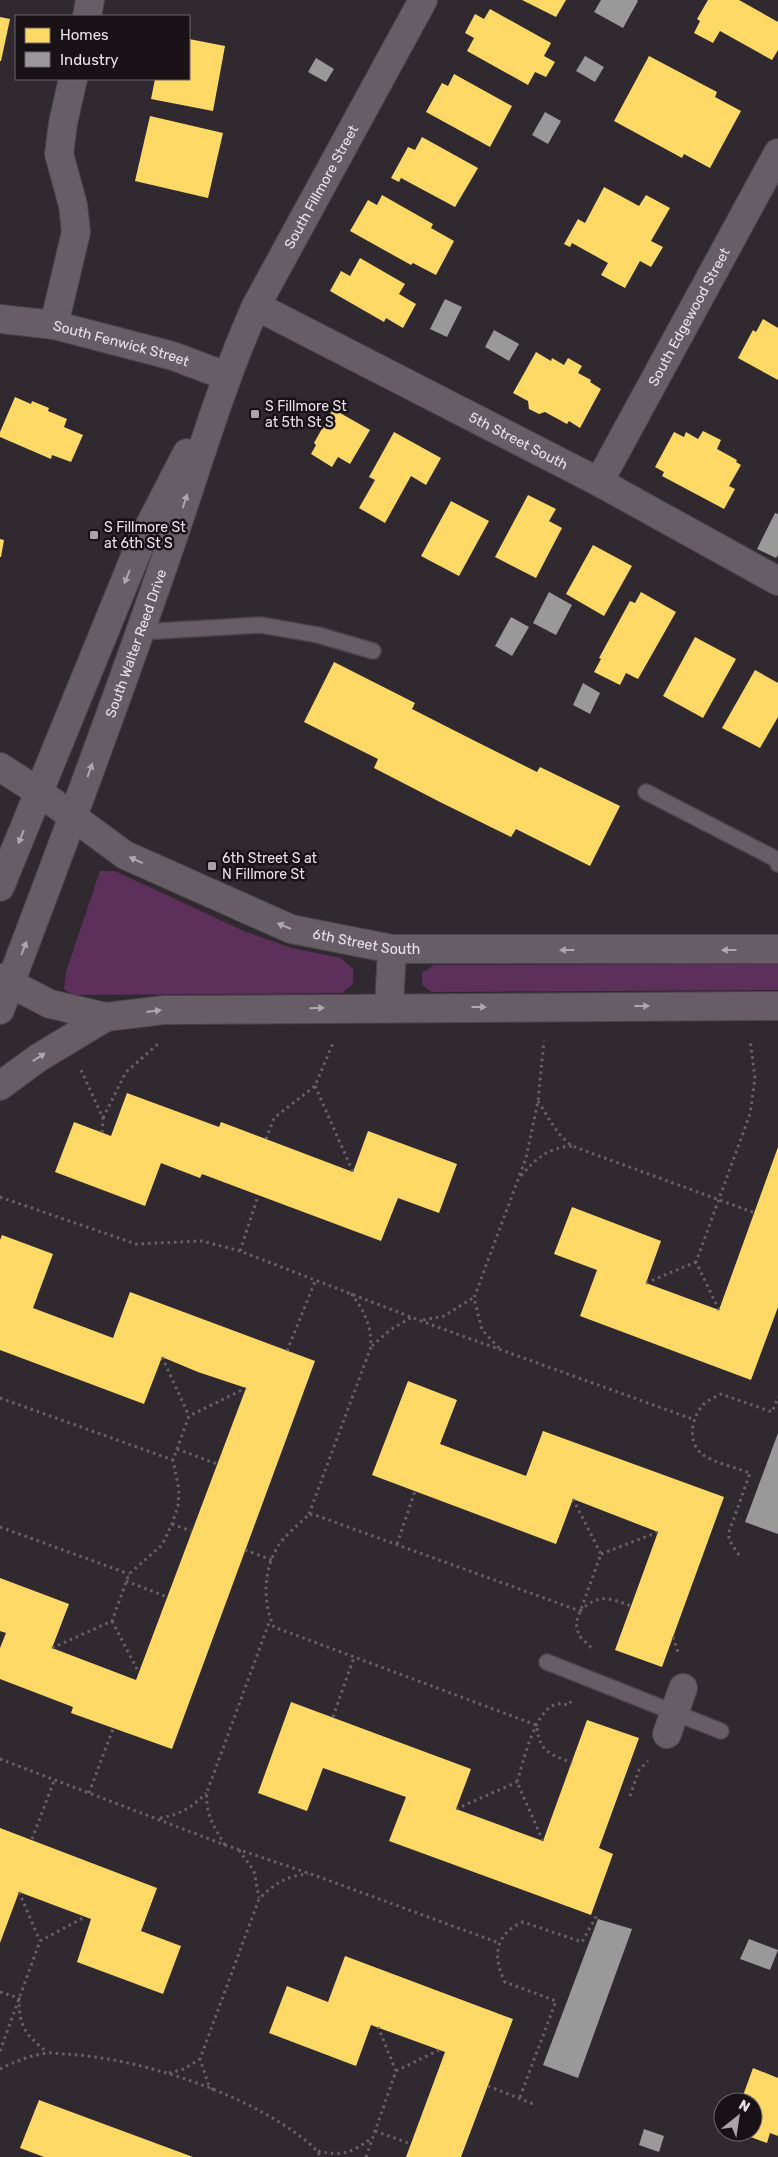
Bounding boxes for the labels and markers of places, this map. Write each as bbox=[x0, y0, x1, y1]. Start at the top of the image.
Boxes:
place label: S Fillmore St at 5th St S bbox=[265, 398, 347, 431]
marker: S Fillmore St at 5th St S bbox=[249, 408, 261, 420]
place label: S Fillmore St at 6th St S bbox=[104, 519, 186, 552]
marker: S Fillmore St at 6th St S bbox=[88, 529, 100, 541]
place label: 6th Street S at N Fillmore St bbox=[222, 850, 318, 883]
marker: 6th Street S at N Fillmore St bbox=[206, 860, 218, 872]

